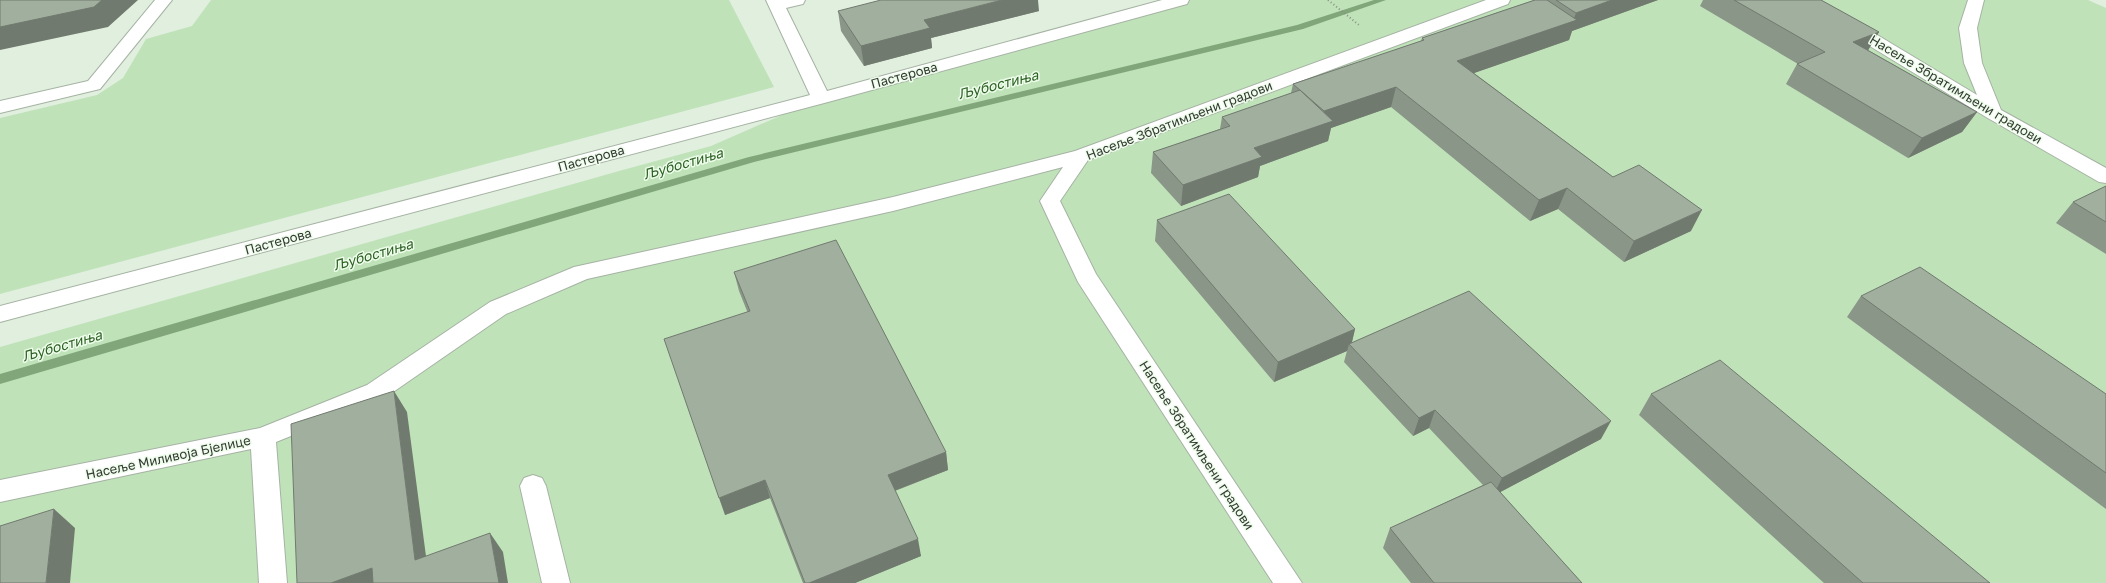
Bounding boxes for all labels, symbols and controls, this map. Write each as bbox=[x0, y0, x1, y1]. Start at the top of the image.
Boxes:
street label: Насеље Збратимљени градови bbox=[1867, 31, 2045, 147]
street label: Пастерова bbox=[869, 58, 939, 92]
water label: Љубостиња bbox=[956, 66, 1041, 102]
street label: Насеље Збратимљени градови bbox=[1083, 77, 1275, 163]
street label: Пастерова bbox=[556, 141, 626, 175]
water label: Љубостиња bbox=[641, 143, 726, 182]
street label: Пастерова bbox=[243, 224, 313, 258]
water label: Љубостиња bbox=[331, 234, 416, 273]
water label: Љубостиња bbox=[20, 325, 105, 364]
street label: Насеље Збратимљени градови bbox=[1136, 357, 1258, 533]
street label: Насеље Миливоја Бјелице bbox=[84, 432, 252, 482]

